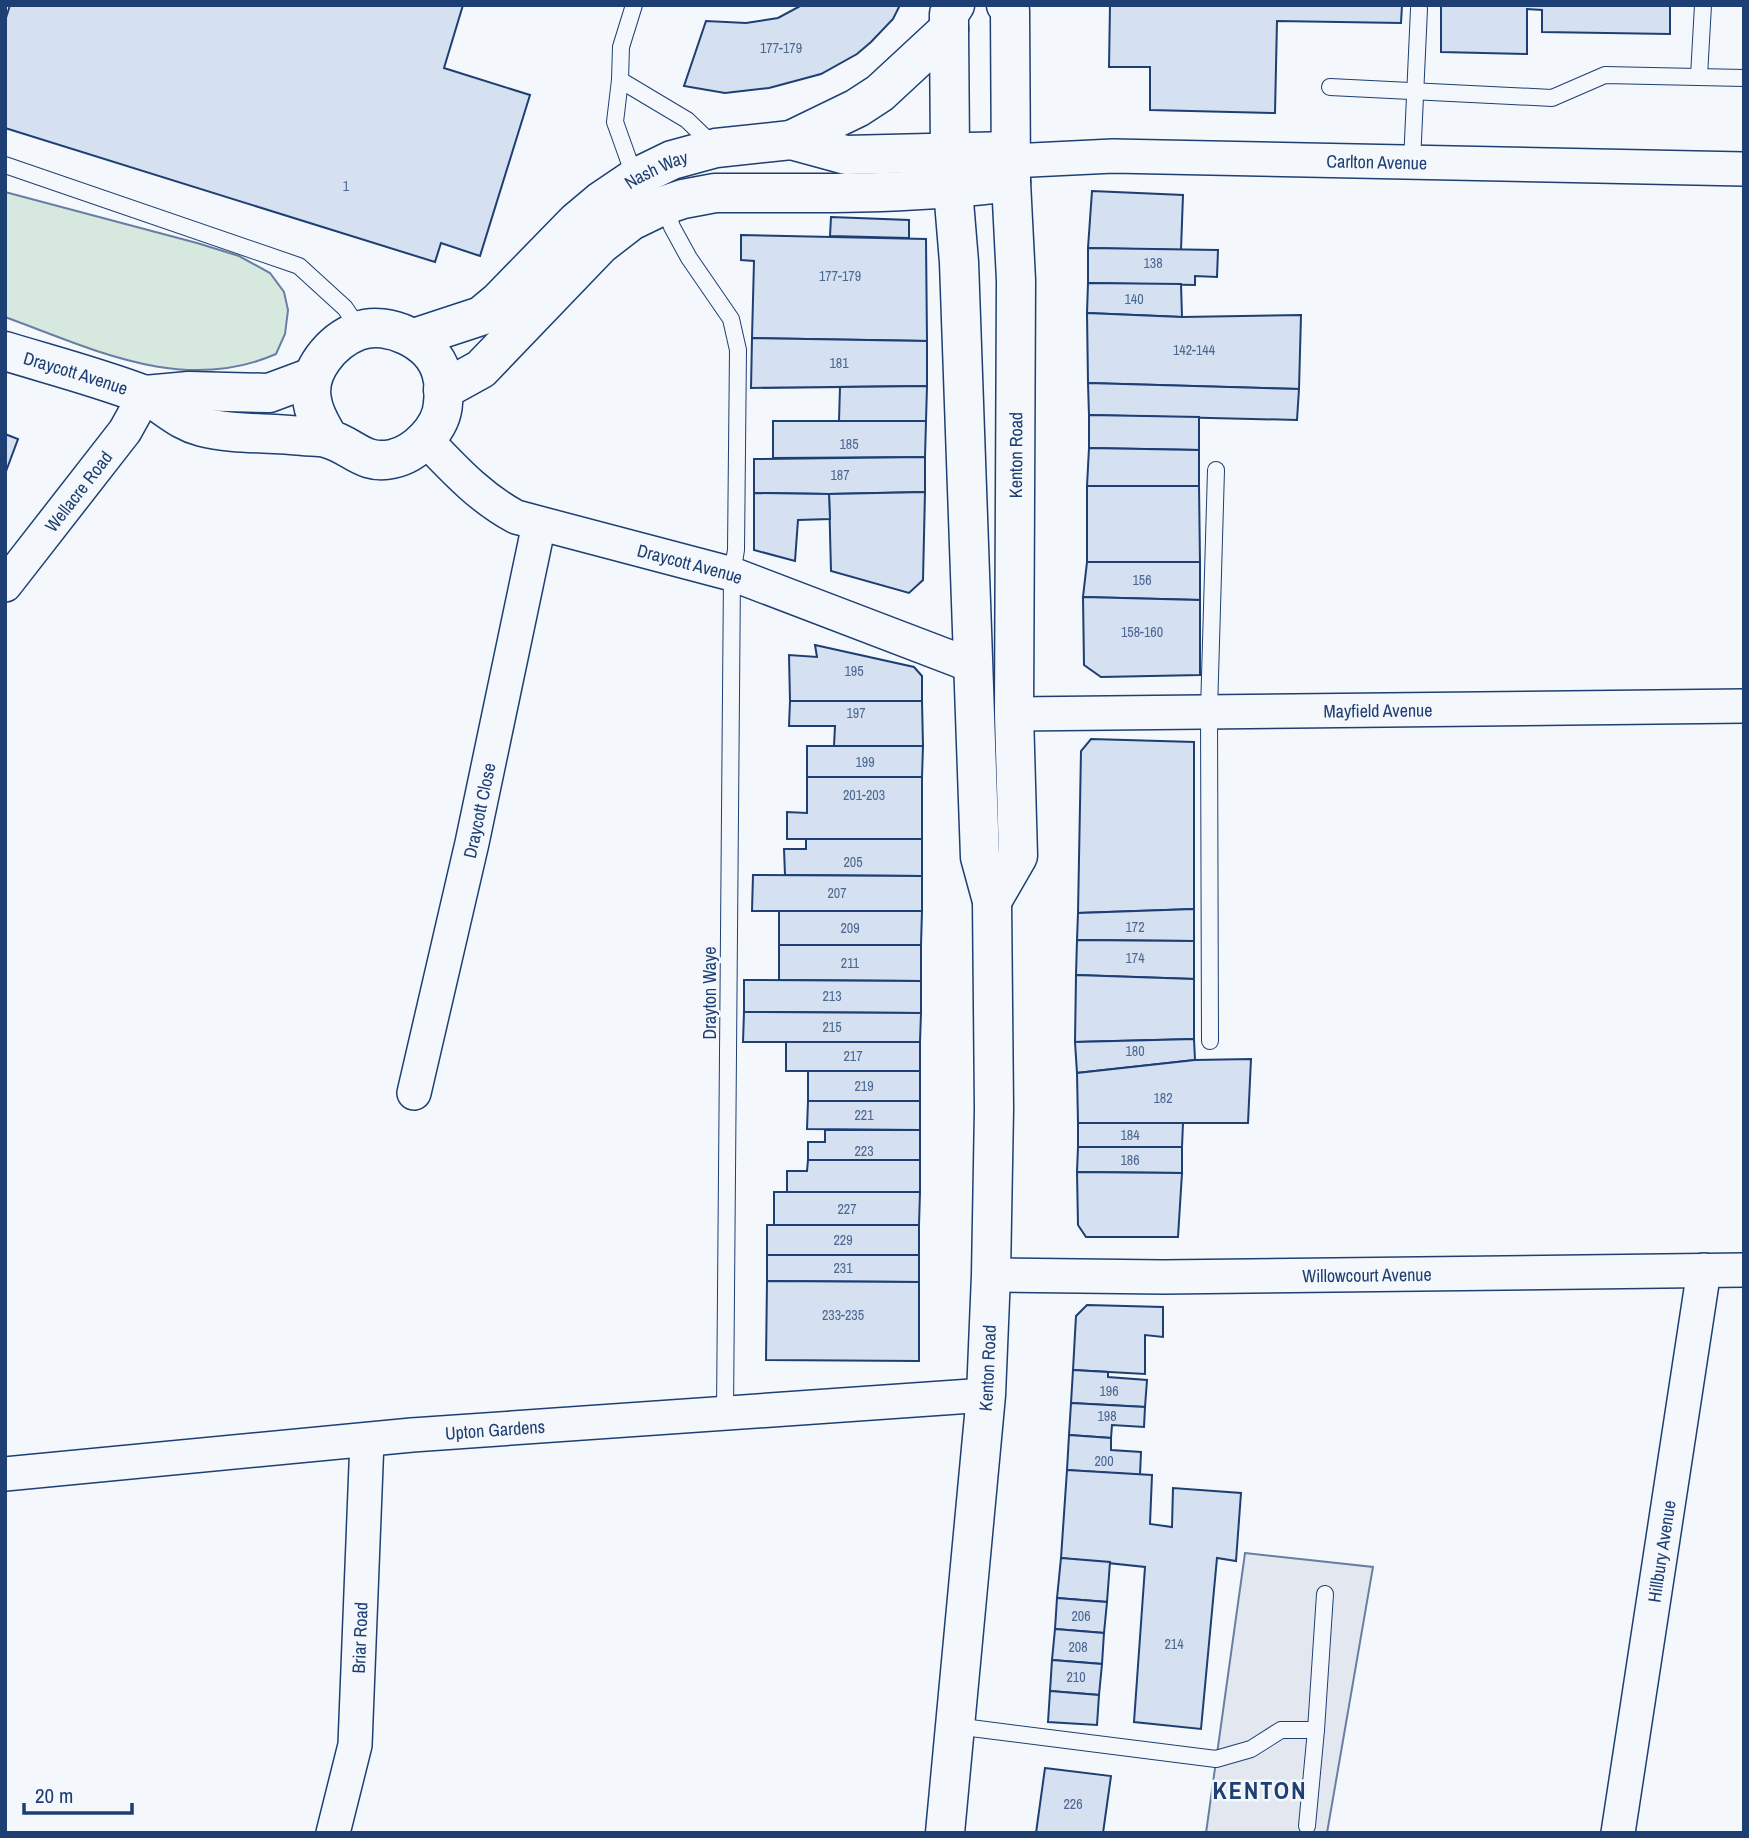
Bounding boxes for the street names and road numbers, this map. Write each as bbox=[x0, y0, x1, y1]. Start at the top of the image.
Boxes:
street label: Nash Way bbox=[619, 144, 691, 194]
street label: Carlton Avenue bbox=[1326, 148, 1427, 175]
street label: Draycott Avenue bbox=[21, 345, 132, 400]
street label: Kenton Road bbox=[1002, 412, 1028, 498]
street label: Wellacre Road bbox=[39, 445, 118, 537]
street label: Draycott Avenue bbox=[635, 537, 746, 590]
street label: Mayfield Avenue bbox=[1323, 697, 1433, 723]
street label: Draycott Close bbox=[456, 760, 501, 861]
street label: Drayton Waye bbox=[697, 947, 722, 1039]
street label: Willowcourt Avenue bbox=[1302, 1261, 1432, 1288]
street label: Kenton Road bbox=[972, 1324, 1001, 1412]
street label: Upton Gardens bbox=[444, 1413, 546, 1445]
street label: Hillbury Avenue bbox=[1641, 1498, 1681, 1604]
street label: Briar Road bbox=[345, 1602, 373, 1674]

